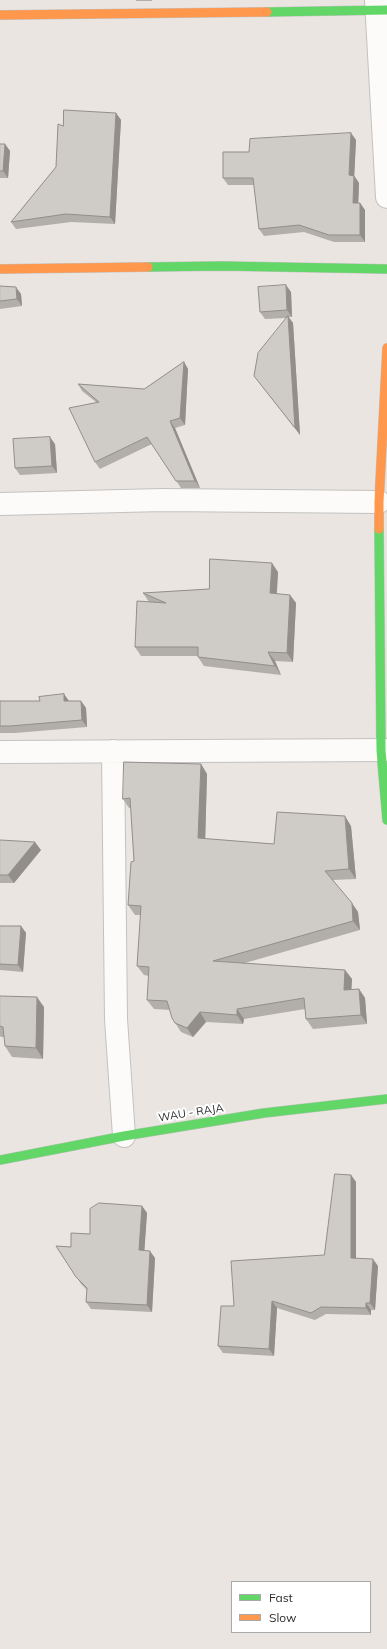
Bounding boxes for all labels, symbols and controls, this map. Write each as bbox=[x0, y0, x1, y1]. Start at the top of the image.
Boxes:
street label: WAU - RAJA bbox=[158, 1101, 224, 1125]
legend bbox=[231, 1581, 371, 1633]
text: Fast bbox=[269, 1590, 293, 1605]
text: Slow bbox=[269, 1610, 297, 1625]

